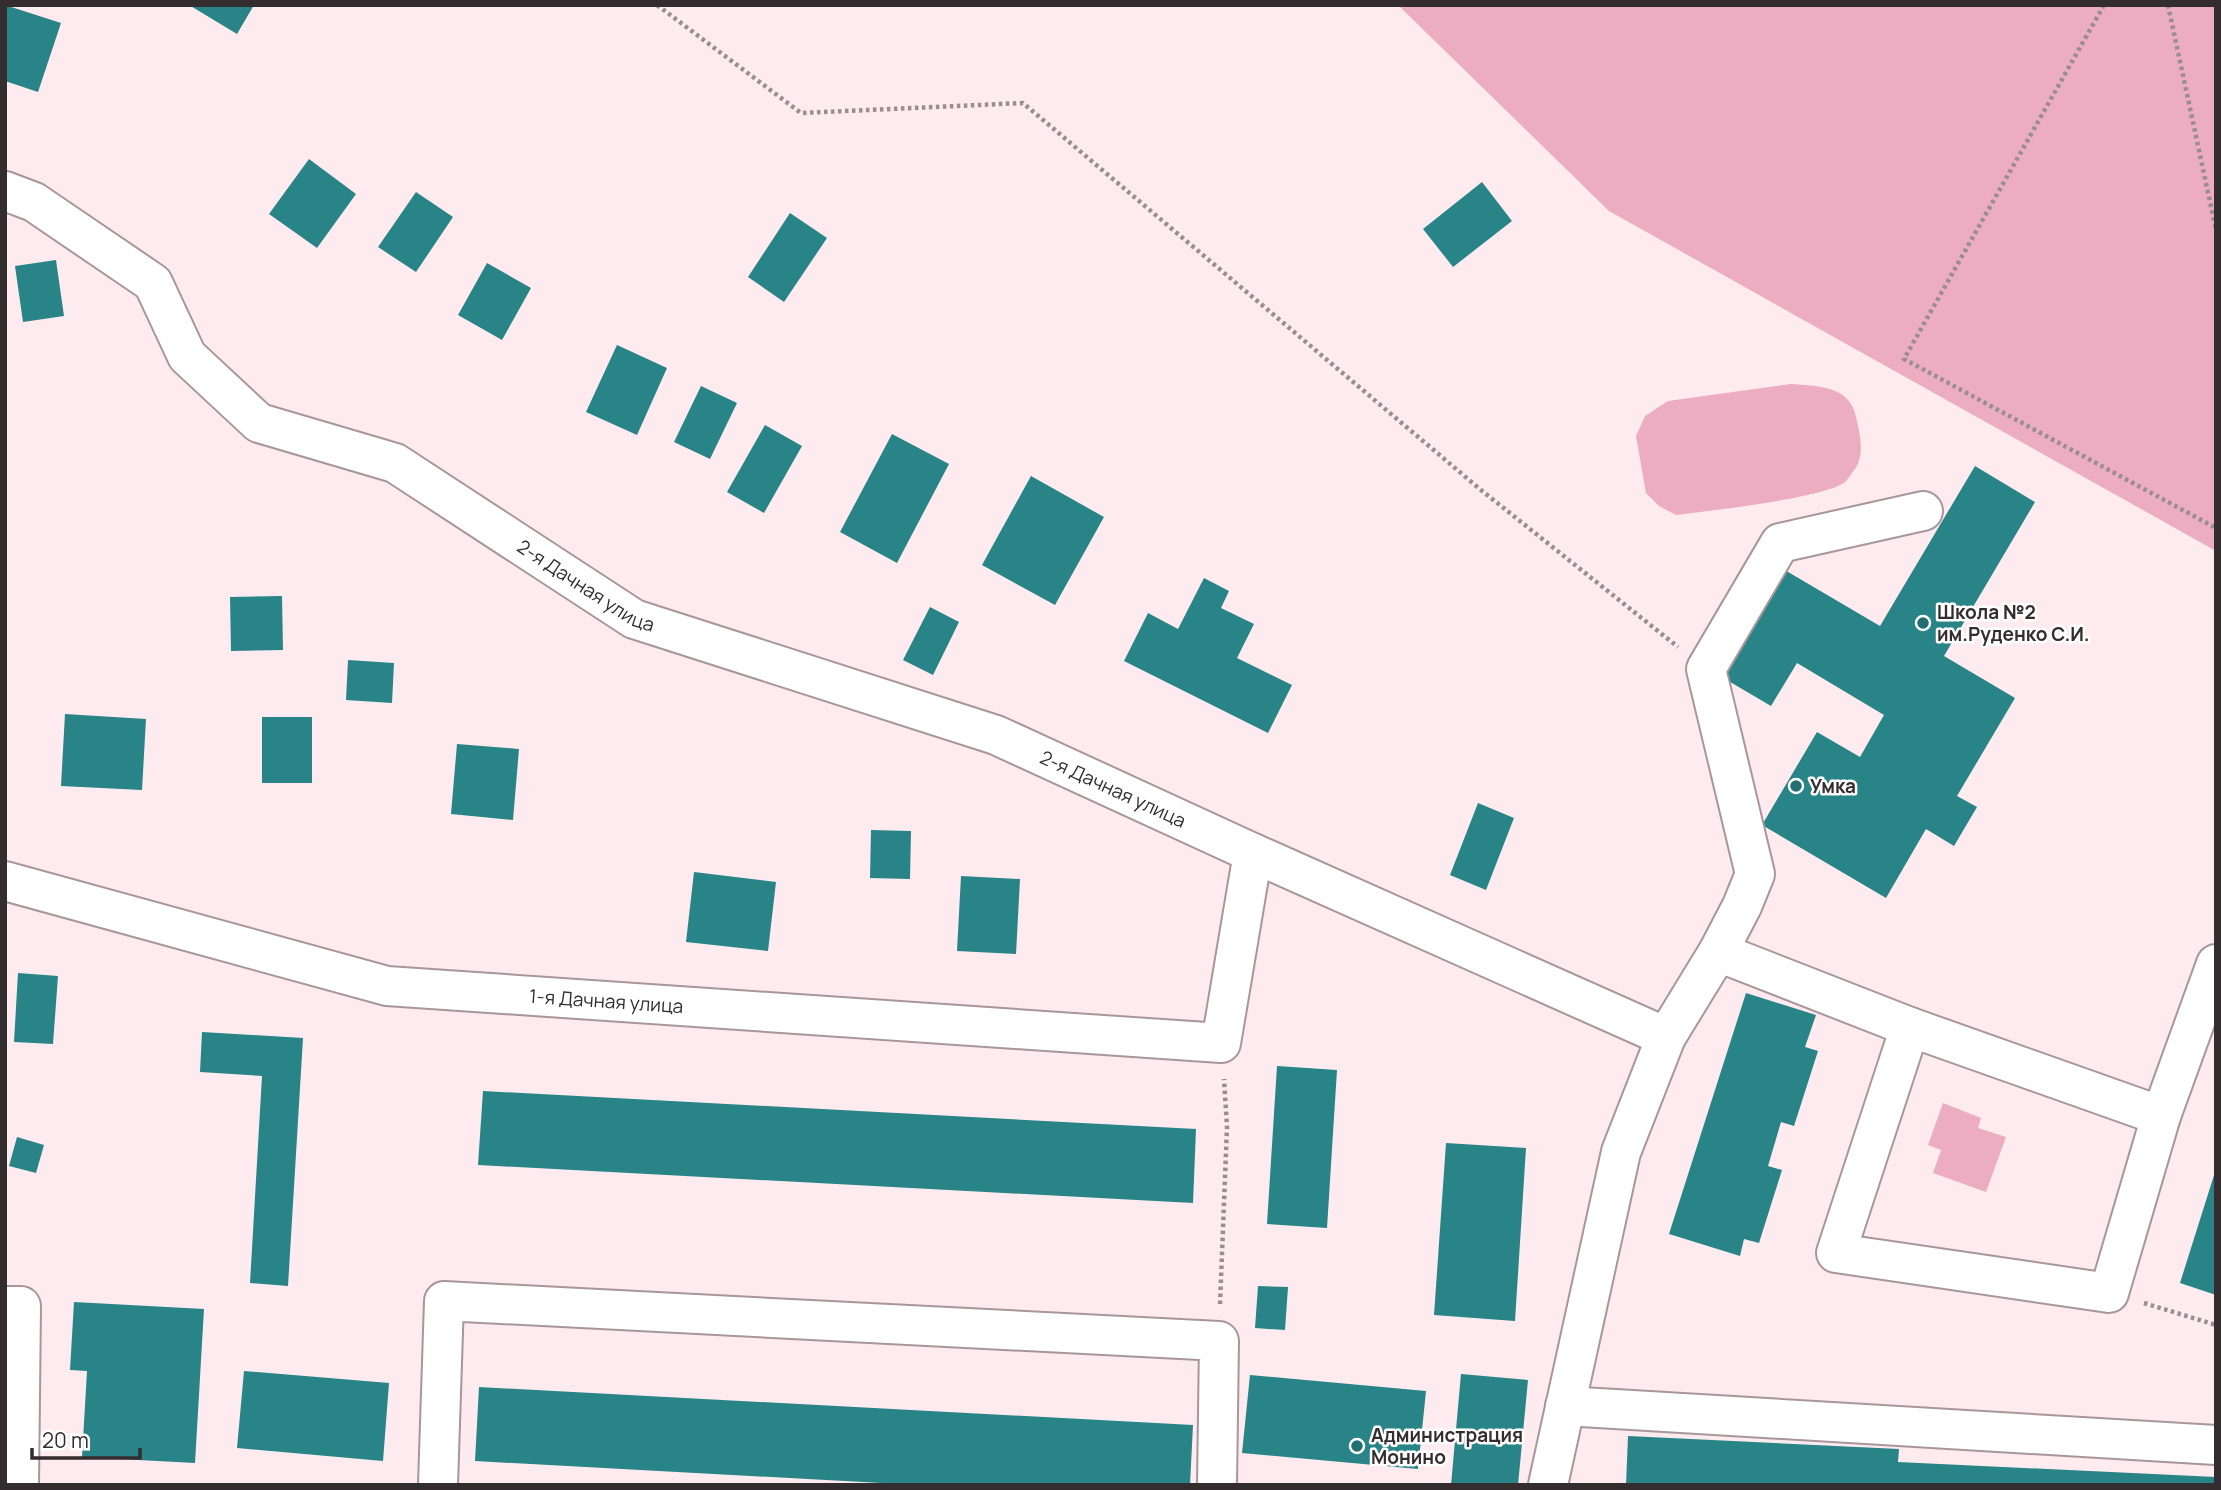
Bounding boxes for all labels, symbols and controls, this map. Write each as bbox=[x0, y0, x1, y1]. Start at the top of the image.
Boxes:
street label: 2-я Дачная улица bbox=[512, 533, 658, 638]
place label: Школа №2 им.Руденко С.И. bbox=[1937, 599, 2090, 647]
marker: Школа №2 им.Руденко С.И. bbox=[1915, 615, 1931, 631]
street label: 2-я Дачная улица bbox=[1036, 744, 1190, 834]
place label: Умка bbox=[1810, 773, 1856, 799]
marker: Умка bbox=[1788, 778, 1804, 794]
street label: 1-я Дачная улица bbox=[528, 983, 684, 1019]
scale bar bbox=[32, 1416, 140, 1460]
place label: Администрация Монино bbox=[1371, 1422, 1523, 1470]
text: 20 m bbox=[42, 1426, 89, 1454]
marker: Администрация Монино bbox=[1349, 1438, 1365, 1454]

